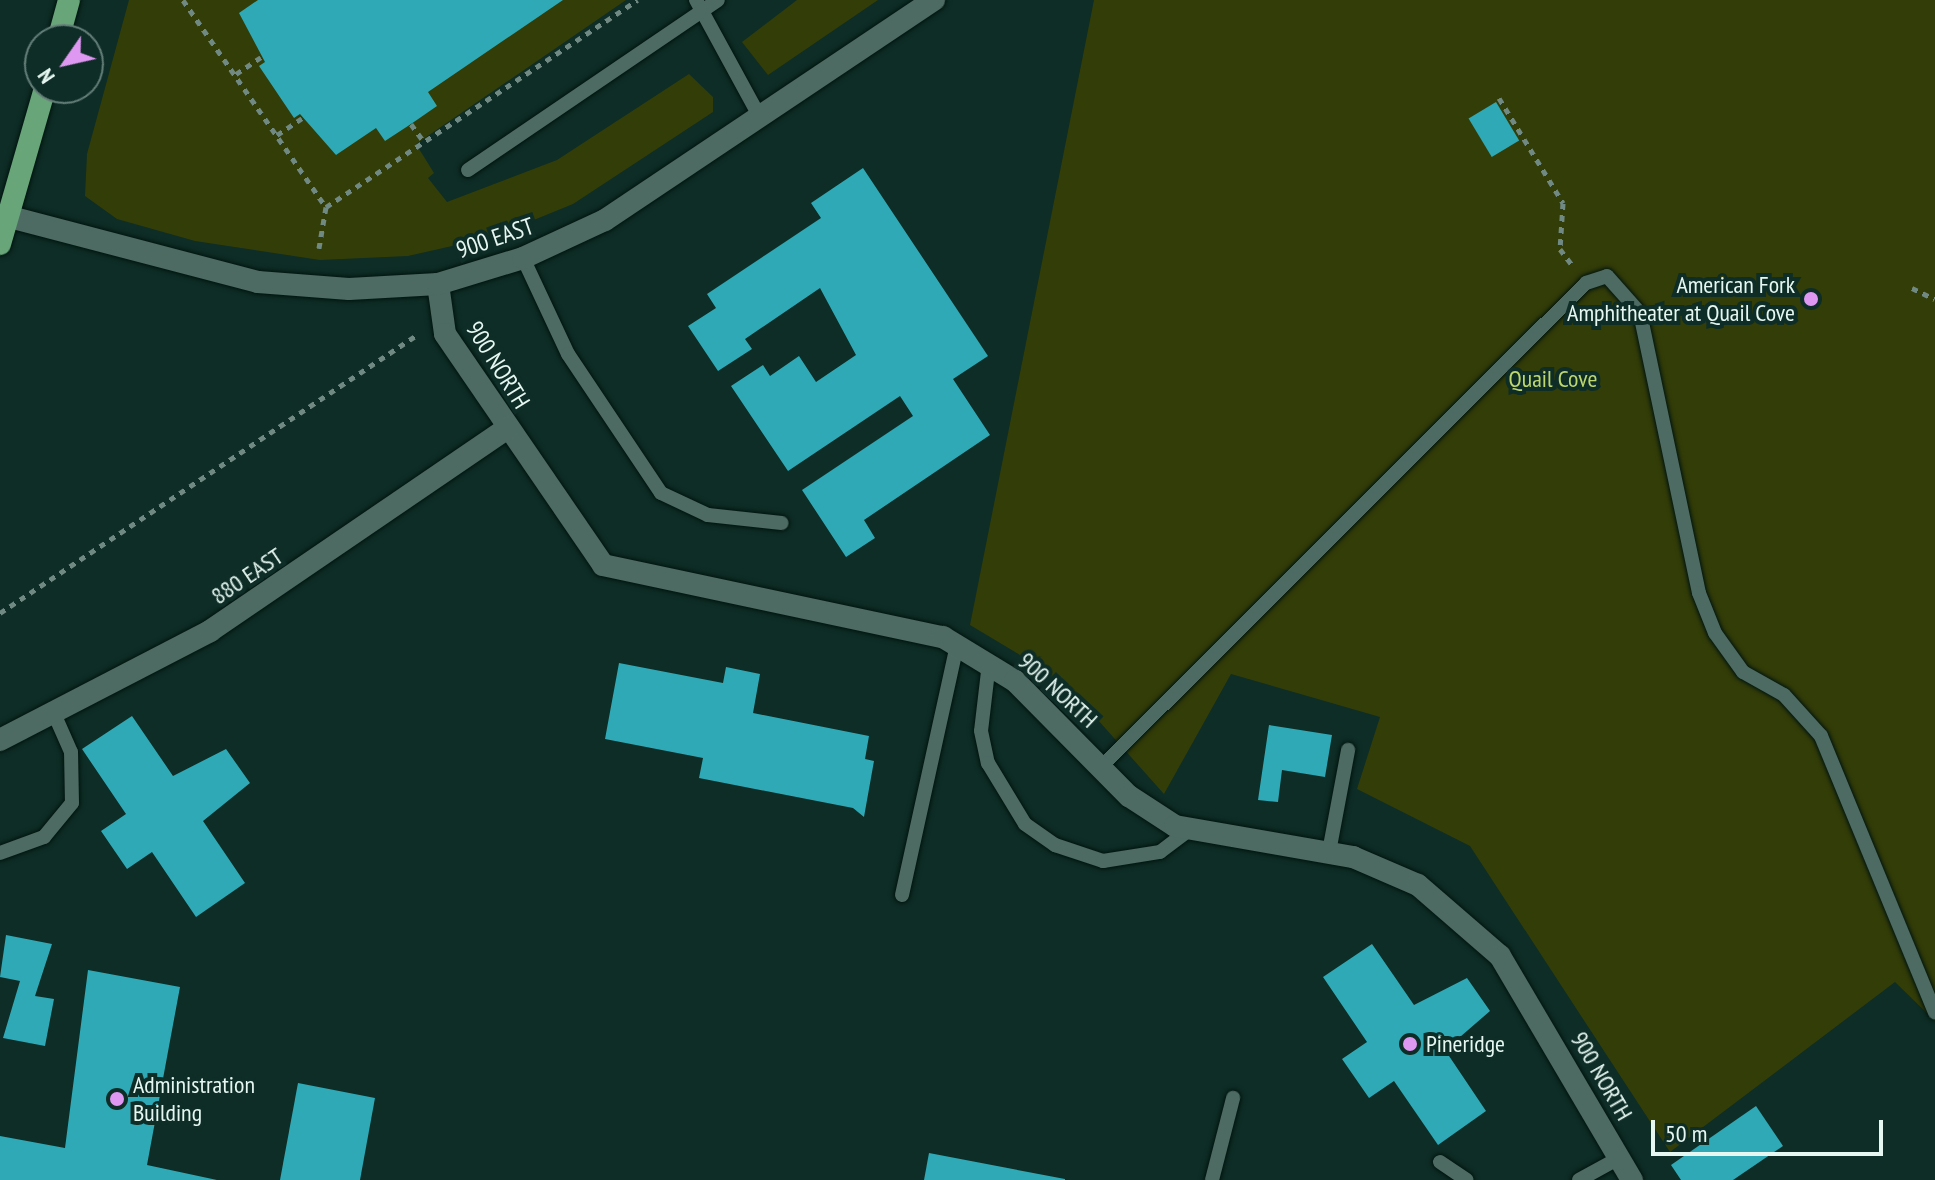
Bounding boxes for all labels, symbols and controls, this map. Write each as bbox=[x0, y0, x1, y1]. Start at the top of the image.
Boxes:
north arrow bbox=[24, 24, 104, 104]
text: N bbox=[31, 64, 61, 89]
street label: 900 EAST bbox=[452, 211, 538, 265]
place label: American Fork Amphitheater at Quail Cove bbox=[1567, 271, 1795, 327]
marker: American Fork Amphitheater at Quail Cove bbox=[1802, 290, 1820, 308]
street label: 900 NORTH bbox=[460, 316, 536, 414]
park label: Quail Cove bbox=[1509, 365, 1597, 393]
street label: 880 EAST bbox=[206, 542, 288, 610]
street label: 900 NORTH bbox=[1013, 646, 1103, 734]
street label: 900 NORTH bbox=[1565, 1027, 1639, 1125]
place label: Pineridge bbox=[1426, 1030, 1505, 1058]
marker: Pineridge bbox=[1401, 1035, 1419, 1053]
place label: Administration Building bbox=[133, 1071, 255, 1127]
marker: Administration Building bbox=[108, 1090, 126, 1108]
scale bar bbox=[1655, 1104, 1887, 1154]
text: 50 m bbox=[1665, 1118, 1707, 1149]

